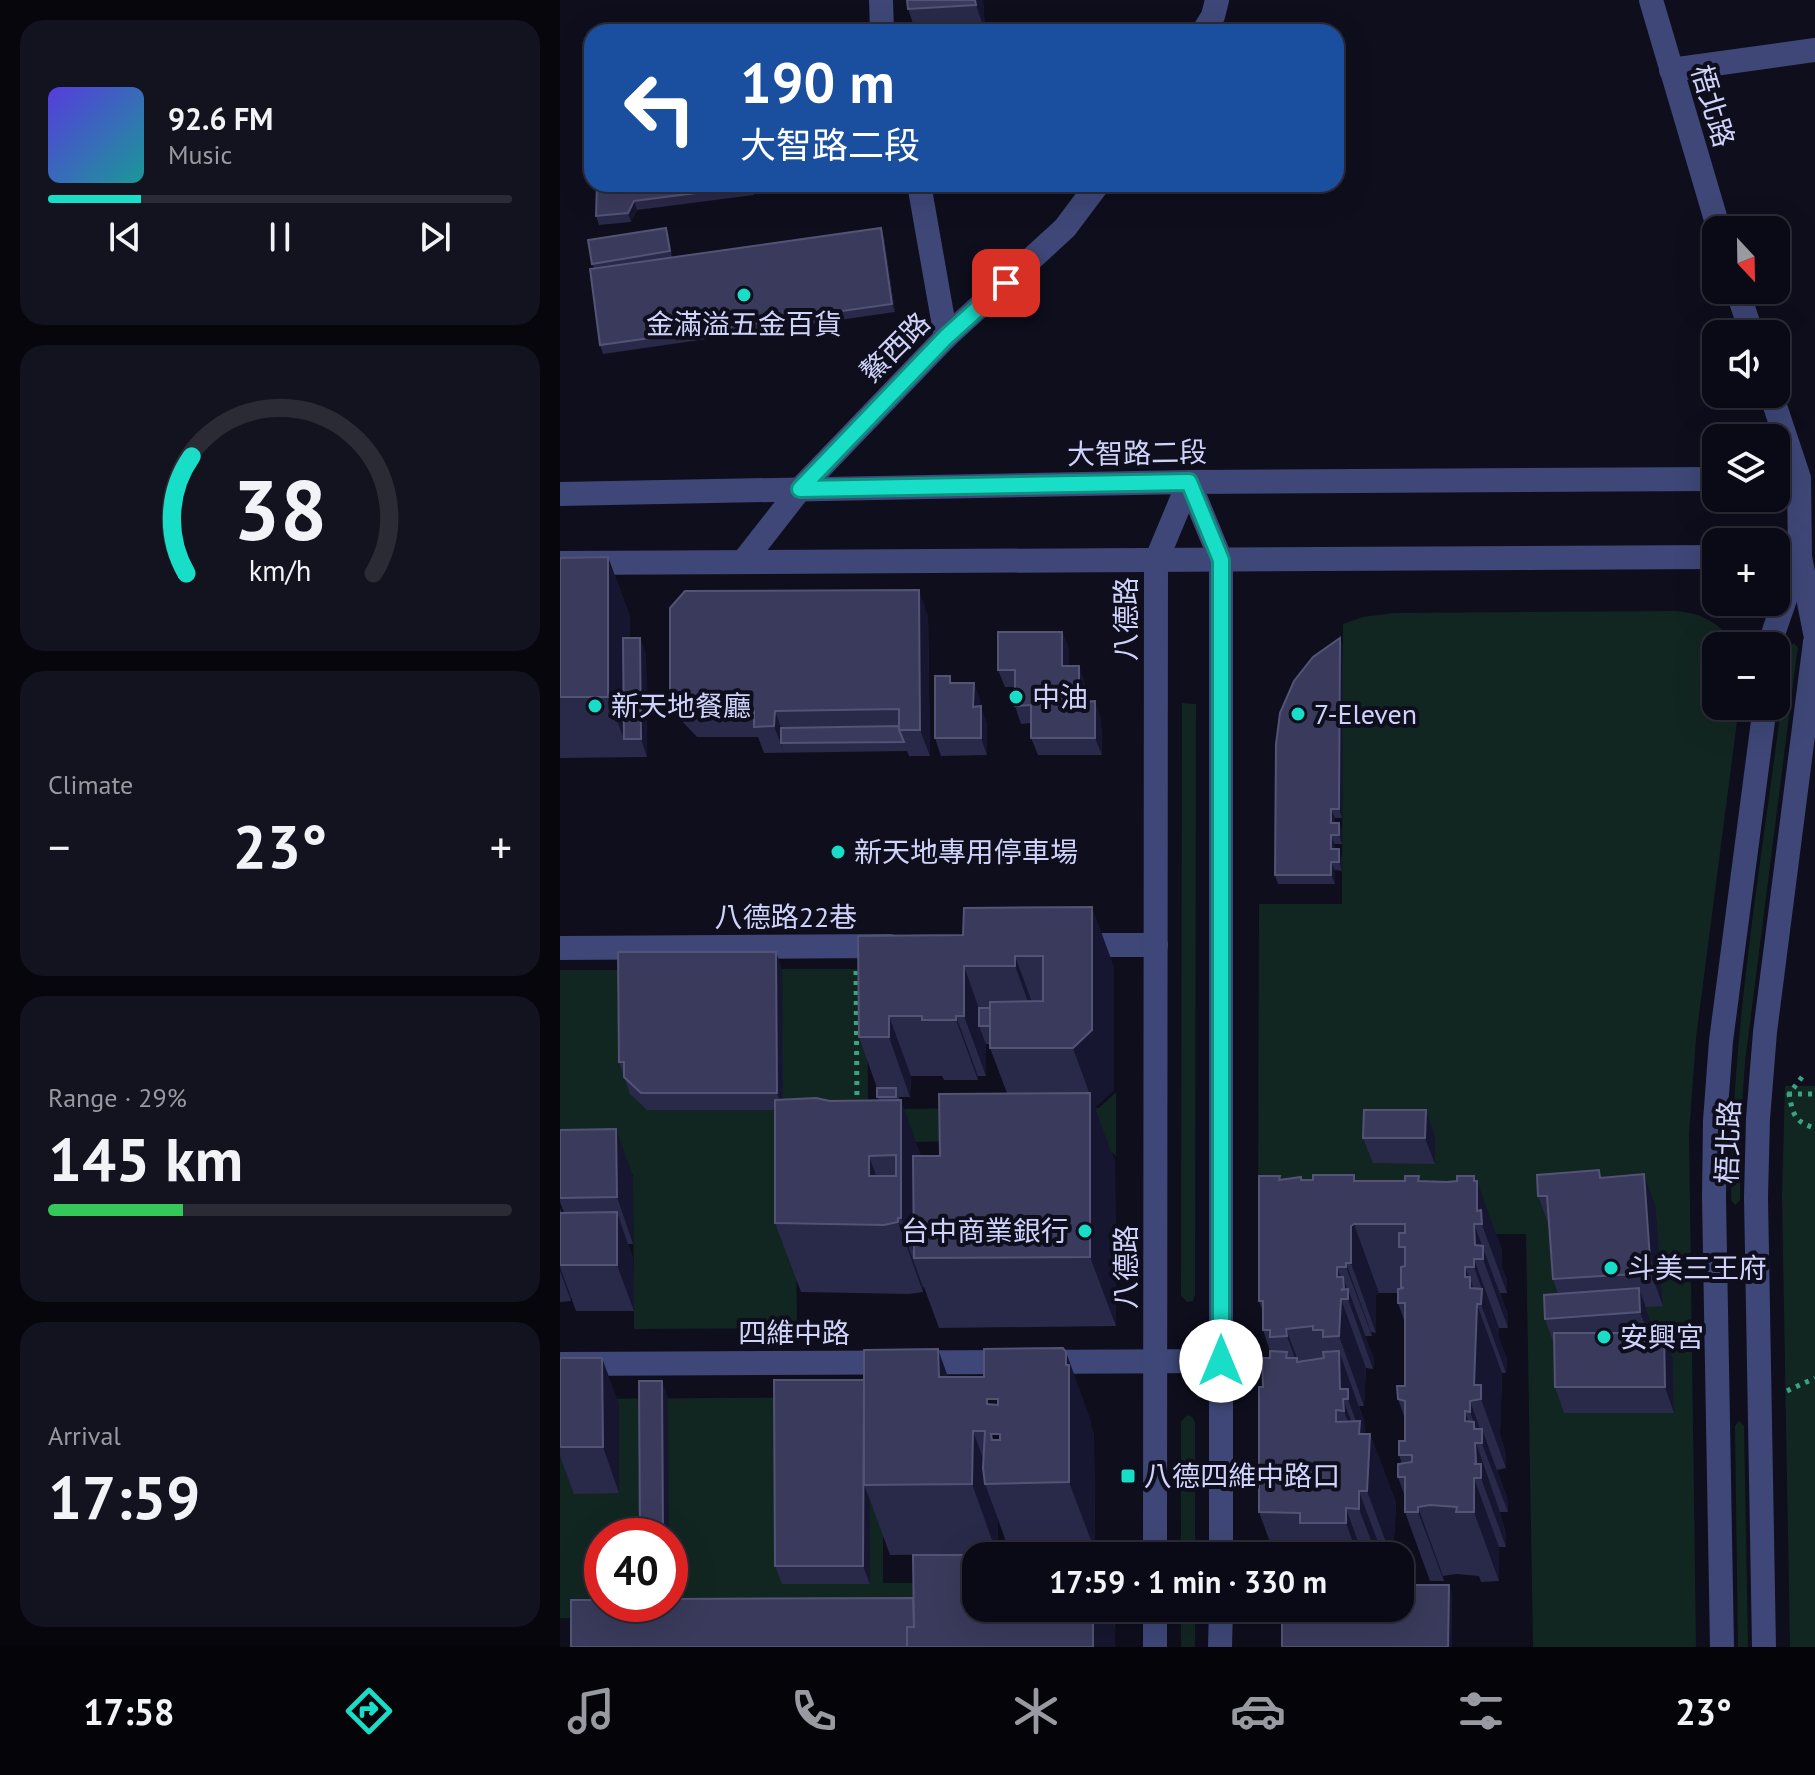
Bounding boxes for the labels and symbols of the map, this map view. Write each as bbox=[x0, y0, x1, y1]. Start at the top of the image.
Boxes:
street label: 梧北路 bbox=[1684, 60, 1743, 151]
north arrow bbox=[1702, 216, 1790, 304]
pin bbox=[972, 249, 1040, 317]
marker: 金滿溢五金百貨 bbox=[735, 286, 753, 304]
street label: 鰲西路 bbox=[852, 304, 937, 389]
place label: 金滿溢五金百貨 bbox=[646, 305, 842, 342]
street label: 大智路二段 bbox=[1067, 433, 1207, 472]
street label: 八德路 bbox=[1107, 577, 1144, 661]
place label: 中油 bbox=[1032, 678, 1088, 715]
place label: 新天地餐廳 bbox=[611, 687, 751, 724]
marker: 中油 bbox=[1007, 688, 1025, 706]
place label: 7-Eleven bbox=[1314, 695, 1417, 732]
marker: 新天地餐廳 bbox=[586, 697, 604, 715]
marker: 7-Eleven bbox=[1289, 705, 1307, 723]
place label: 新天地專用停車場 bbox=[854, 833, 1078, 870]
marker: 新天地專用停車場 bbox=[829, 843, 847, 861]
street label: 八德路22巷 bbox=[715, 898, 857, 935]
street label: 梧北路 bbox=[1708, 1099, 1747, 1185]
place label: 台中商業銀行 bbox=[901, 1212, 1069, 1249]
marker: 台中商業銀行 bbox=[1076, 1222, 1094, 1240]
street label: 八德路 bbox=[1107, 1225, 1144, 1309]
place label: 斗美三王府 bbox=[1627, 1249, 1767, 1286]
marker: 斗美三王府 bbox=[1602, 1259, 1620, 1277]
street label: 四維中路 bbox=[738, 1314, 850, 1351]
place label: 安興宮 bbox=[1620, 1318, 1704, 1355]
position arrow bbox=[1179, 1319, 1263, 1403]
marker: 安興宮 bbox=[1595, 1328, 1613, 1346]
place label: 八德四維中路口 bbox=[1144, 1457, 1340, 1494]
marker: 八德四維中路口 bbox=[1119, 1467, 1137, 1485]
speed limit sign: 40 bbox=[584, 1518, 688, 1622]

